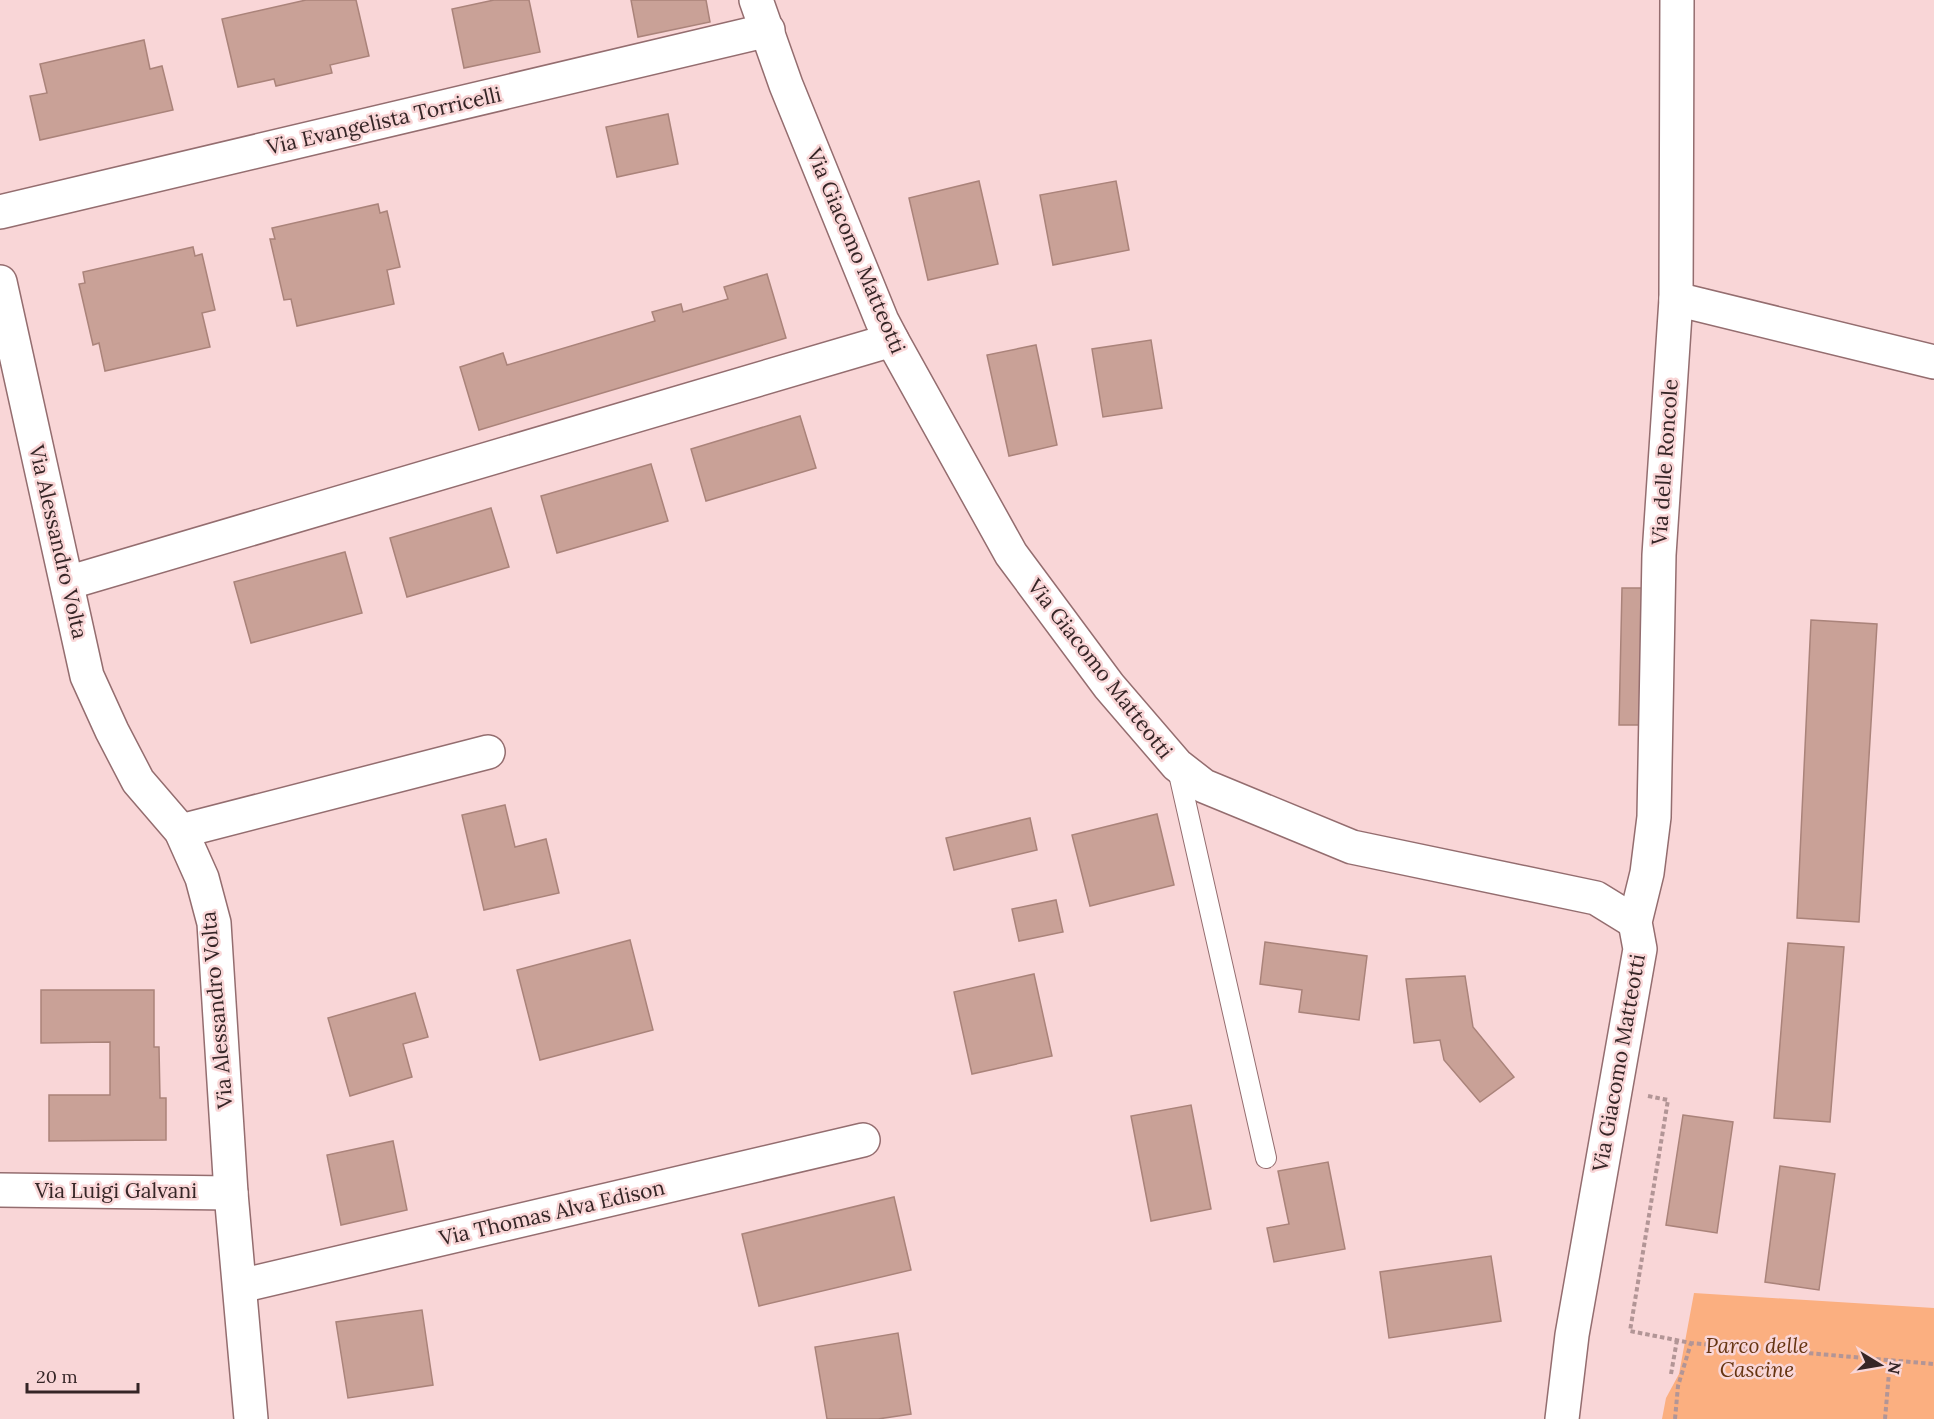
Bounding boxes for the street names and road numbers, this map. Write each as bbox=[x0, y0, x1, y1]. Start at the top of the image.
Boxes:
street label: Via Evangelista Torricelli bbox=[263, 80, 504, 161]
street label: Via Giacomo Matteotti bbox=[801, 143, 912, 358]
street label: Via delle Roncole bbox=[1645, 378, 1684, 547]
street label: Via Alessandro Volta bbox=[23, 441, 94, 642]
street label: Via Giacomo Matteotti bbox=[1021, 573, 1179, 764]
street label: Via Alessandro Volta bbox=[194, 910, 239, 1111]
street label: Via Giacomo Matteotti bbox=[1586, 952, 1651, 1175]
street label: Via Thomas Alva Edison bbox=[436, 1173, 668, 1252]
street label: Via Luigi Galvani bbox=[34, 1177, 197, 1204]

